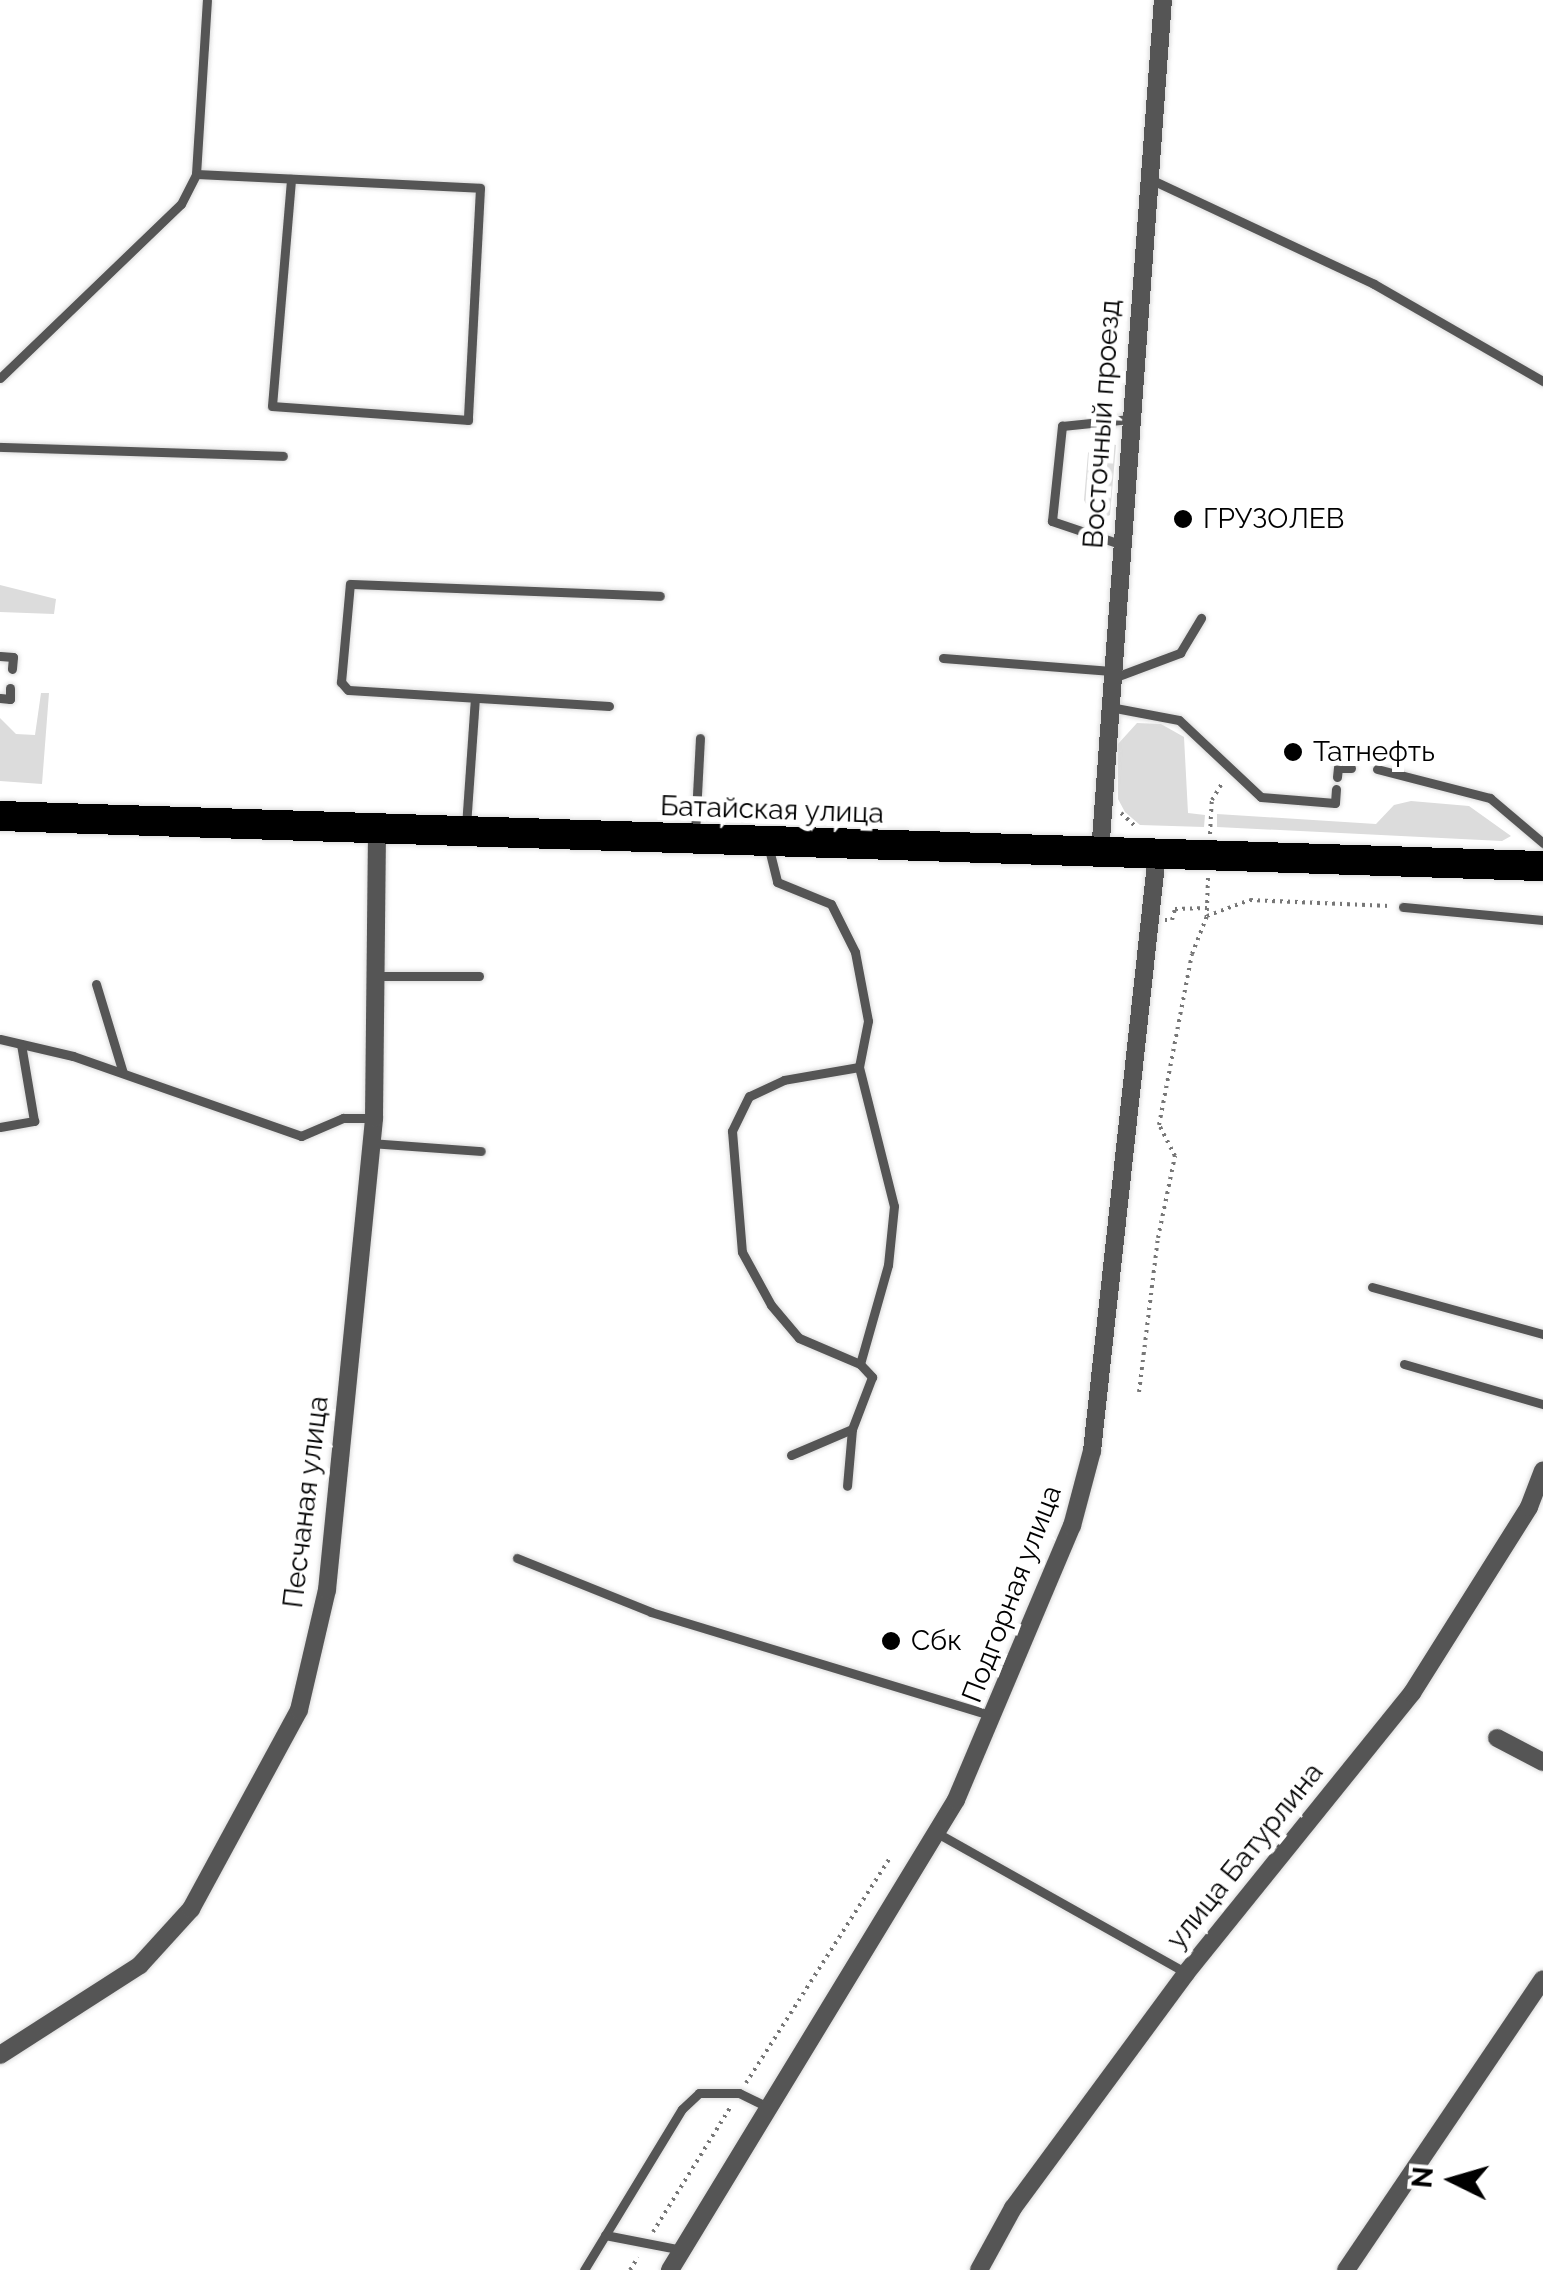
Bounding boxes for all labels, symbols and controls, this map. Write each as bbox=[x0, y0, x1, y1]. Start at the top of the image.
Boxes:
street label: Восточный проезд bbox=[1077, 298, 1127, 550]
place label: ГРУЗОЛЕВ bbox=[1203, 502, 1344, 536]
marker: ГРУЗОЛЕВ bbox=[1172, 508, 1194, 530]
place label: Татнефть bbox=[1313, 735, 1435, 769]
marker: Татнефть bbox=[1282, 741, 1304, 763]
street label: Батайская улица bbox=[659, 789, 885, 831]
street label: Песчаная улица bbox=[276, 1394, 336, 1610]
street label: Подгорная улица bbox=[955, 1480, 1069, 1708]
place label: Сбк bbox=[911, 1624, 962, 1658]
marker: Сбк bbox=[880, 1630, 902, 1652]
street label: улица Батурлина bbox=[1160, 1756, 1330, 1956]
north arrow bbox=[1403, 2130, 1503, 2230]
text: N bbox=[1405, 2165, 1440, 2189]

